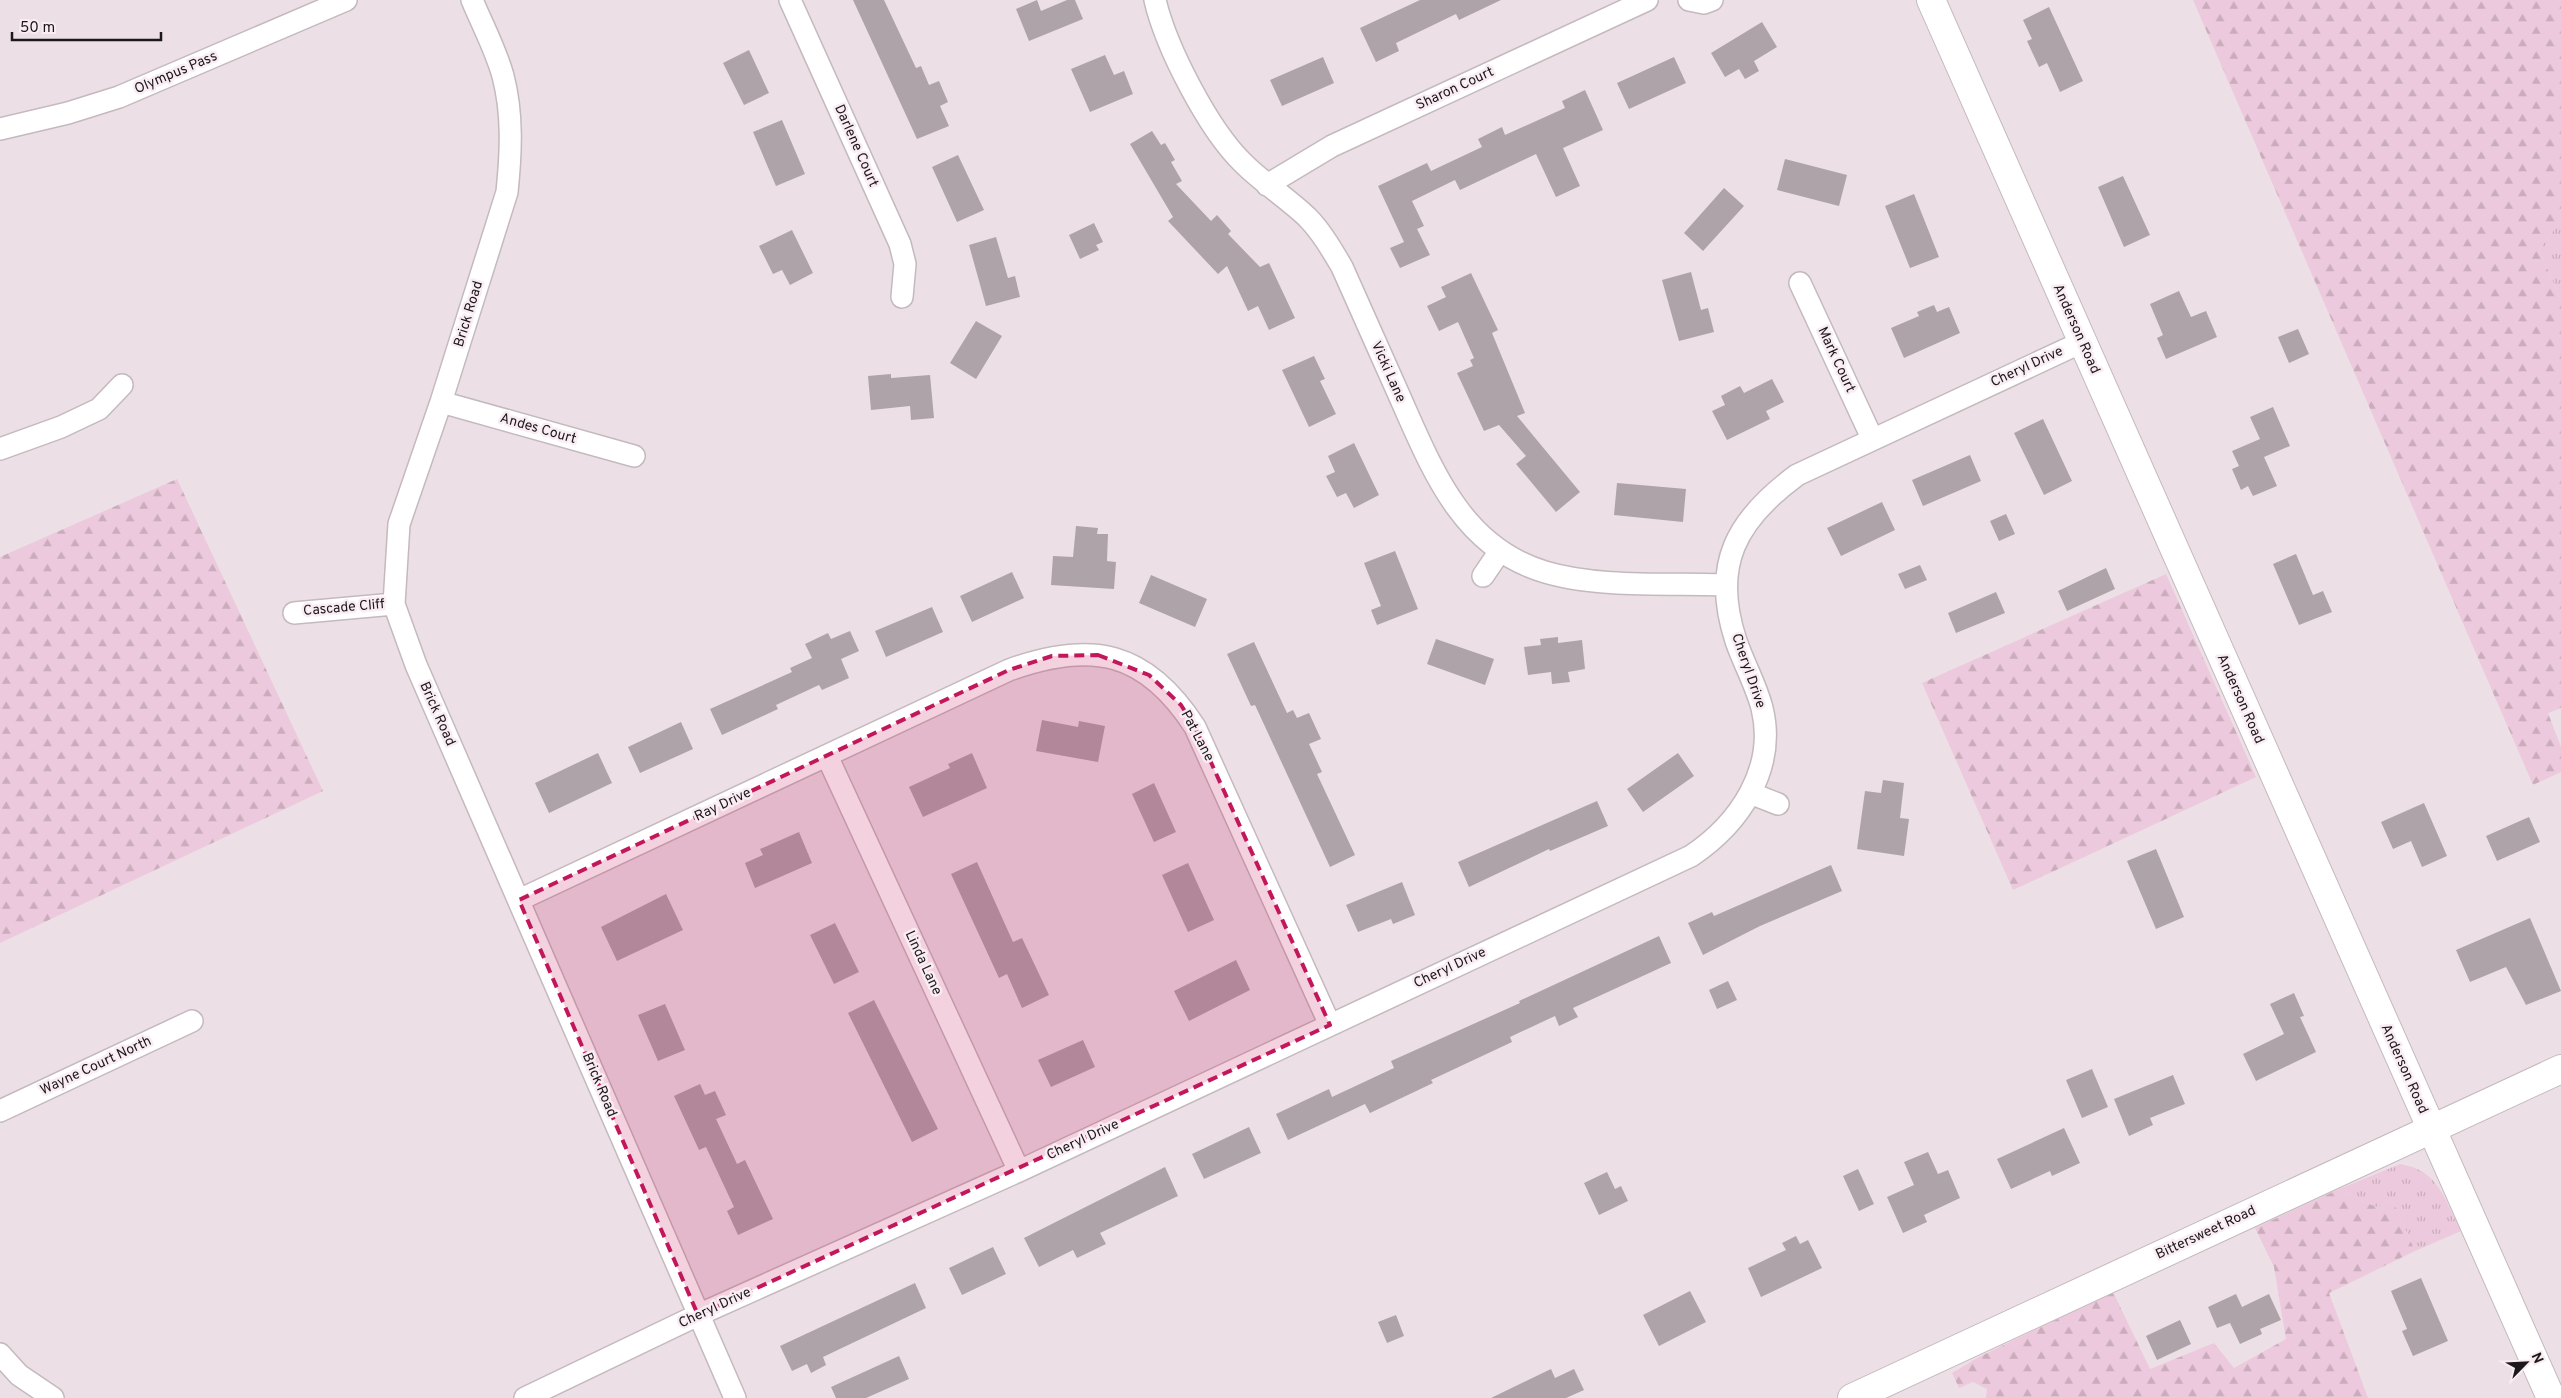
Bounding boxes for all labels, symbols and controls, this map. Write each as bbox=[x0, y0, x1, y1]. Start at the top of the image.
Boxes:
scale bar bbox=[12, 10, 161, 42]
text: 50 m bbox=[20, 19, 55, 38]
street label: Olympus Pass bbox=[132, 48, 220, 98]
street label: Sharon Court bbox=[1413, 64, 1497, 114]
street label: Darlene Court bbox=[830, 102, 882, 190]
street label: Brick Road bbox=[451, 279, 487, 349]
street label: Anderson Road bbox=[2049, 282, 2103, 376]
street label: Mark Court bbox=[1813, 325, 1859, 395]
street label: Vicki Lane bbox=[1367, 339, 1409, 405]
street label: Cheryl Drive bbox=[1988, 343, 2066, 391]
street label: Andes Court bbox=[498, 410, 578, 448]
street label: Cascade Cliff bbox=[303, 596, 386, 620]
street label: Cheryl Drive bbox=[1727, 631, 1769, 711]
street label: Anderson Road bbox=[2213, 652, 2267, 746]
street label: Brick Road bbox=[415, 679, 459, 749]
street label: Pat Lane bbox=[1177, 708, 1217, 764]
street label: Ray Drive bbox=[692, 785, 754, 825]
street label: Linda Lane bbox=[901, 928, 945, 998]
street label: Cheryl Drive bbox=[1411, 944, 1489, 992]
street label: Anderson Road bbox=[2377, 1022, 2431, 1116]
street label: Wayne Court North bbox=[38, 1033, 154, 1099]
street label: Brick Road bbox=[578, 1050, 620, 1120]
street label: Cheryl Drive bbox=[1044, 1116, 1122, 1164]
street label: Bittersweet Road bbox=[2153, 1202, 2259, 1264]
street label: Cheryl Drive bbox=[676, 1284, 754, 1332]
north arrow bbox=[2501, 1338, 2551, 1388]
text: N bbox=[2527, 1350, 2546, 1366]

